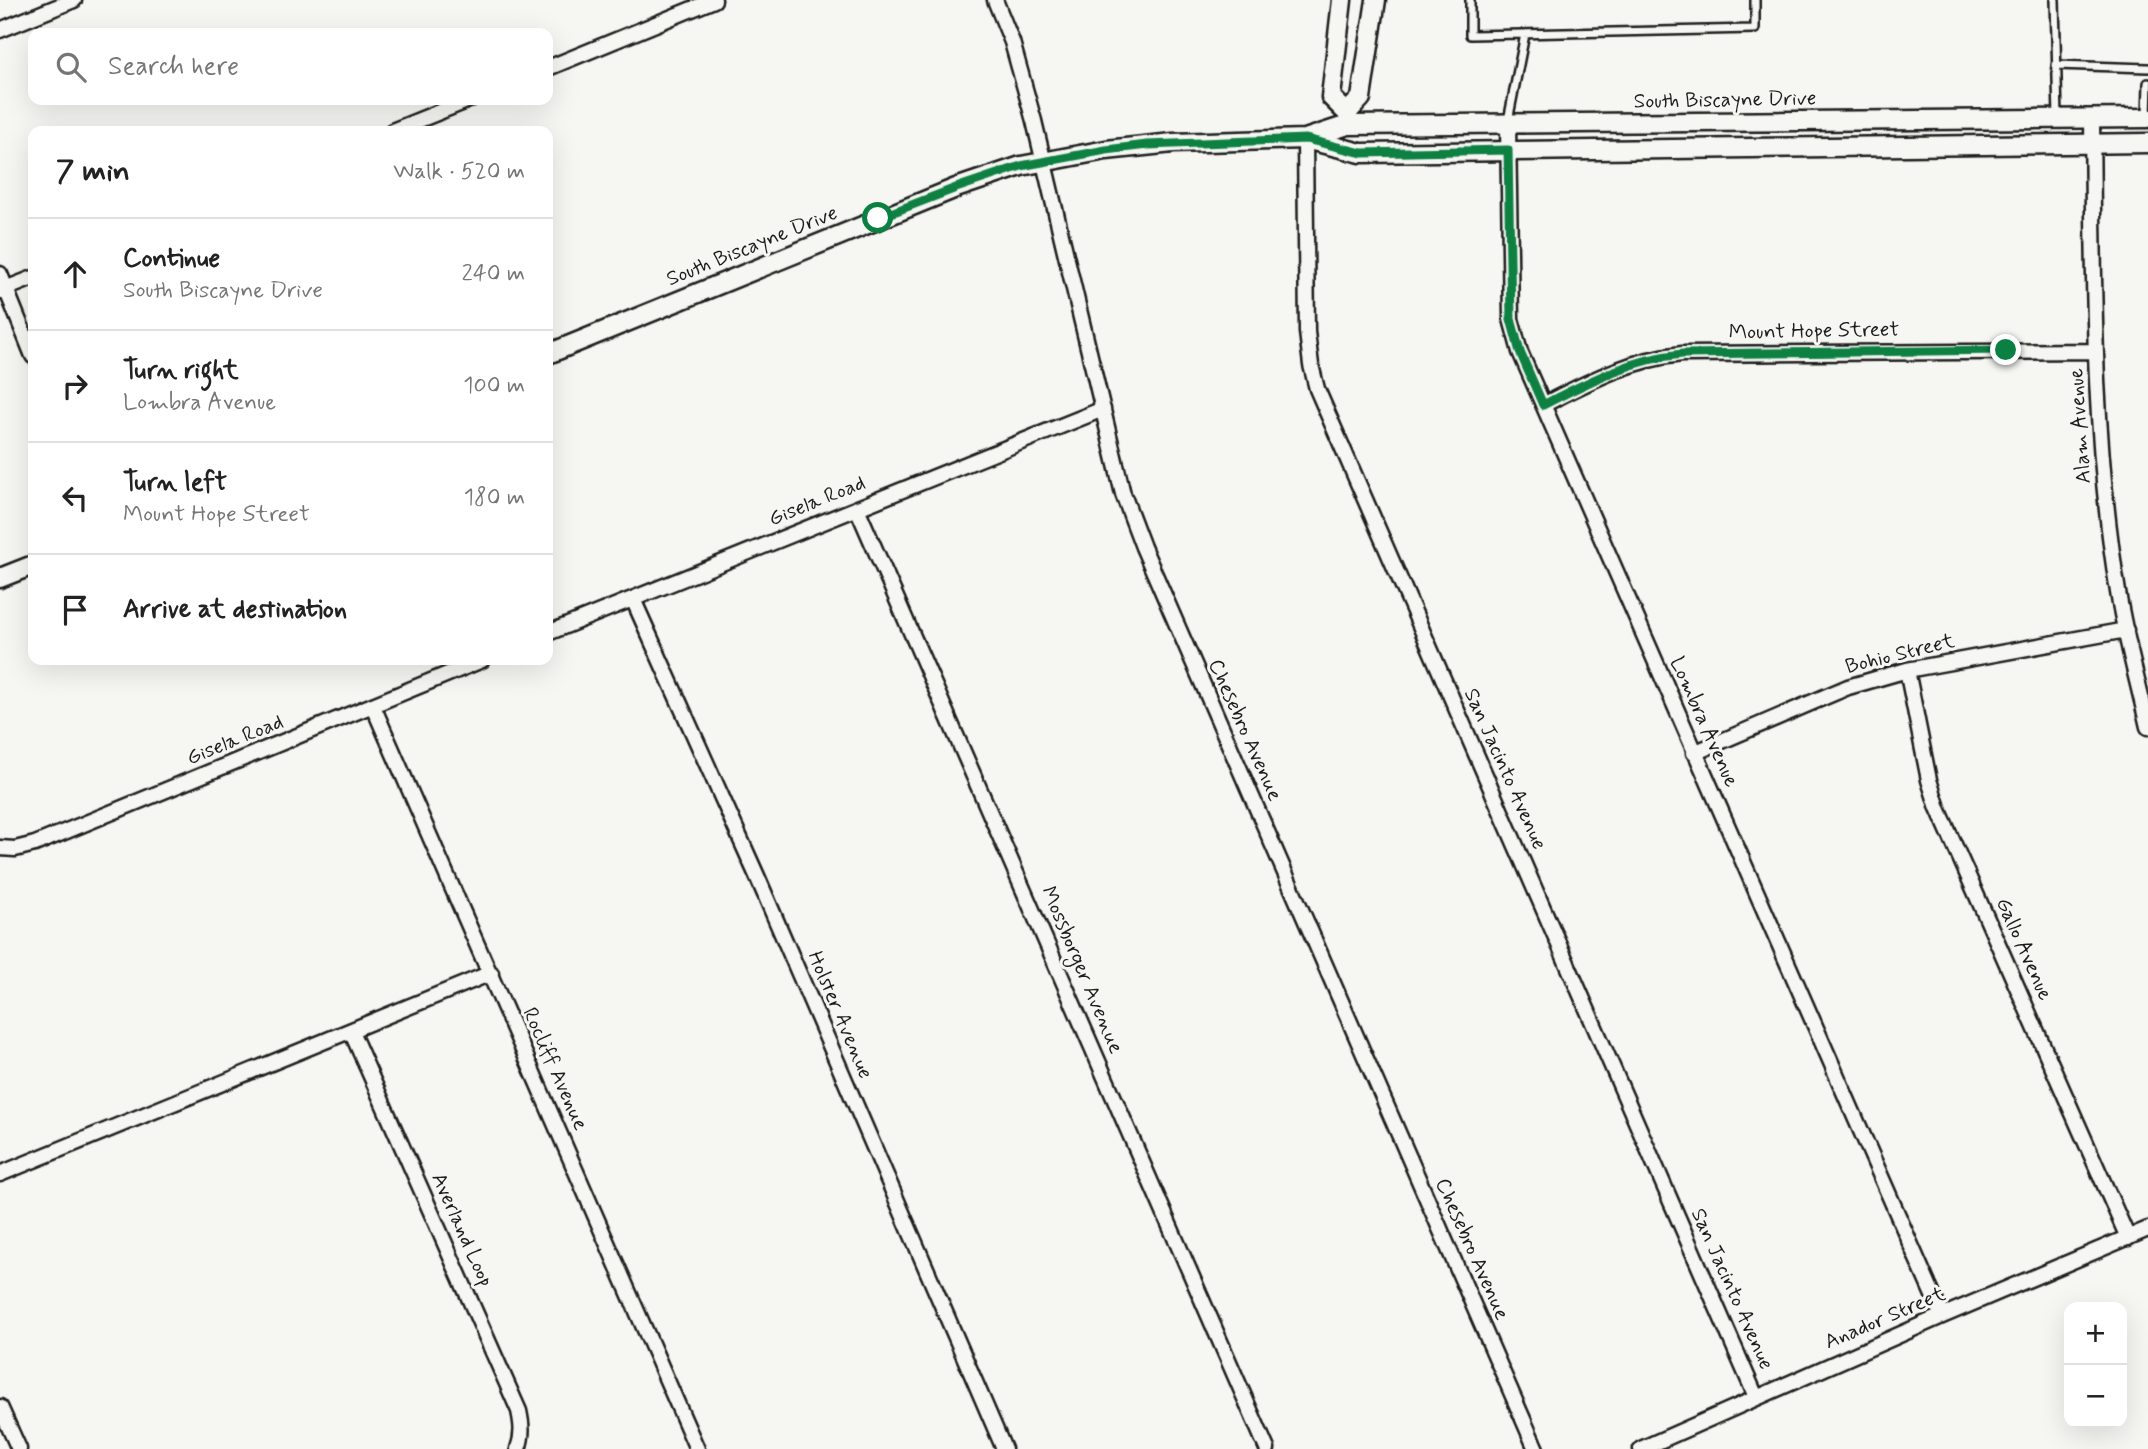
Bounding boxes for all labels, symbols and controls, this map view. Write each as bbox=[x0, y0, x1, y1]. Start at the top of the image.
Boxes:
search box bbox=[28, 28, 553, 105]
icon: search bbox=[52, 48, 90, 86]
text: Search here bbox=[108, 50, 239, 84]
street label: South Biscayne Drive bbox=[1634, 84, 1816, 116]
text: 7 min bbox=[56, 152, 130, 191]
text: Walk · 520 m bbox=[393, 157, 525, 187]
street label: South Biscayne Drive bbox=[662, 199, 842, 293]
route start bbox=[862, 202, 893, 233]
text: Continue bbox=[123, 242, 220, 276]
icon: ahead bbox=[56, 255, 94, 293]
text: 240 m bbox=[461, 259, 525, 289]
text: South Biscayne Drive bbox=[123, 276, 323, 306]
street label: Mount Hope Street bbox=[1729, 316, 1900, 346]
route end bbox=[1990, 334, 2021, 365]
text: Turn right bbox=[123, 354, 239, 388]
icon: right bbox=[56, 367, 94, 405]
street label: Alam Avenue bbox=[2062, 367, 2098, 485]
text: 100 m bbox=[463, 371, 525, 401]
text: Lombra Avenue bbox=[123, 388, 276, 418]
text: Turn left bbox=[123, 466, 227, 500]
street label: Gisela Road bbox=[764, 469, 870, 533]
icon: left bbox=[56, 479, 94, 517]
text: 180 m bbox=[464, 483, 525, 513]
text: Mount Hope Street bbox=[123, 500, 310, 530]
icon: arrive bbox=[56, 591, 94, 629]
text: Arrive at destination bbox=[123, 593, 347, 627]
street label: Bohio Street bbox=[1842, 627, 1958, 681]
street label: Lombra Avenue bbox=[1663, 652, 1745, 792]
street label: Chesebro Avenue bbox=[1201, 655, 1289, 805]
street label: San Jacinto Avenue bbox=[1457, 684, 1553, 854]
street label: Gisela Road bbox=[182, 708, 288, 772]
street label: Mossborger Avenue bbox=[1033, 882, 1130, 1058]
street label: Gallo Avenue bbox=[1989, 893, 2059, 1005]
street label: Holster Avenue bbox=[801, 947, 879, 1083]
street label: Rocliff Avenue bbox=[515, 1003, 595, 1135]
street label: Averland Loop bbox=[424, 1168, 500, 1292]
street label: Chesebro Avenue bbox=[1428, 1174, 1516, 1324]
street label: San Jacinto Avenue bbox=[1684, 1204, 1780, 1374]
street label: Anador Street bbox=[1820, 1280, 1950, 1356]
map controls bbox=[2064, 1302, 2127, 1428]
button: + bbox=[2064, 1302, 2127, 1365]
button: − bbox=[2064, 1365, 2127, 1428]

